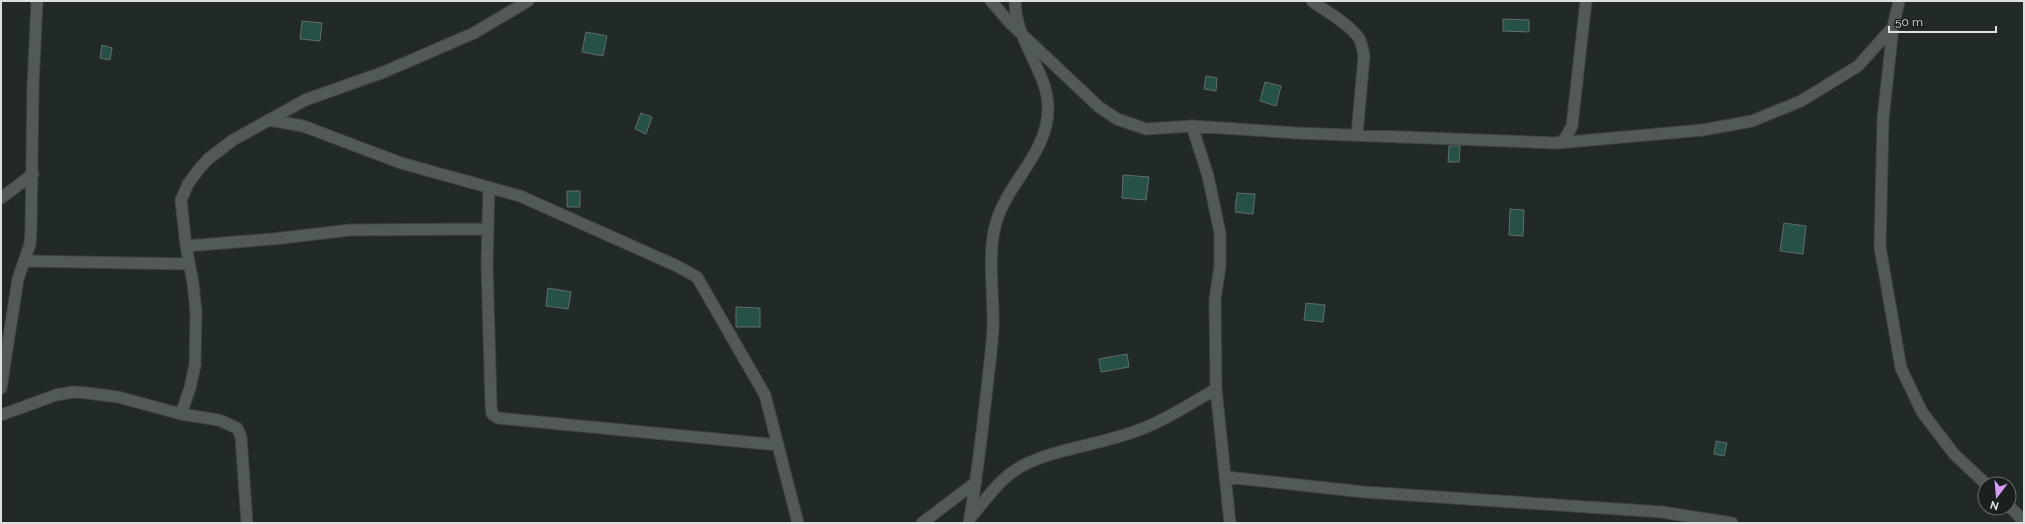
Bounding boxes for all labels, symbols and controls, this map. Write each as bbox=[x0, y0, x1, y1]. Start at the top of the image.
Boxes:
scale bar bbox=[1889, 8, 1996, 34]
text: 50 m bbox=[1895, 15, 1923, 29]
north arrow bbox=[1977, 476, 2017, 516]
text: N bbox=[1989, 498, 2000, 513]

